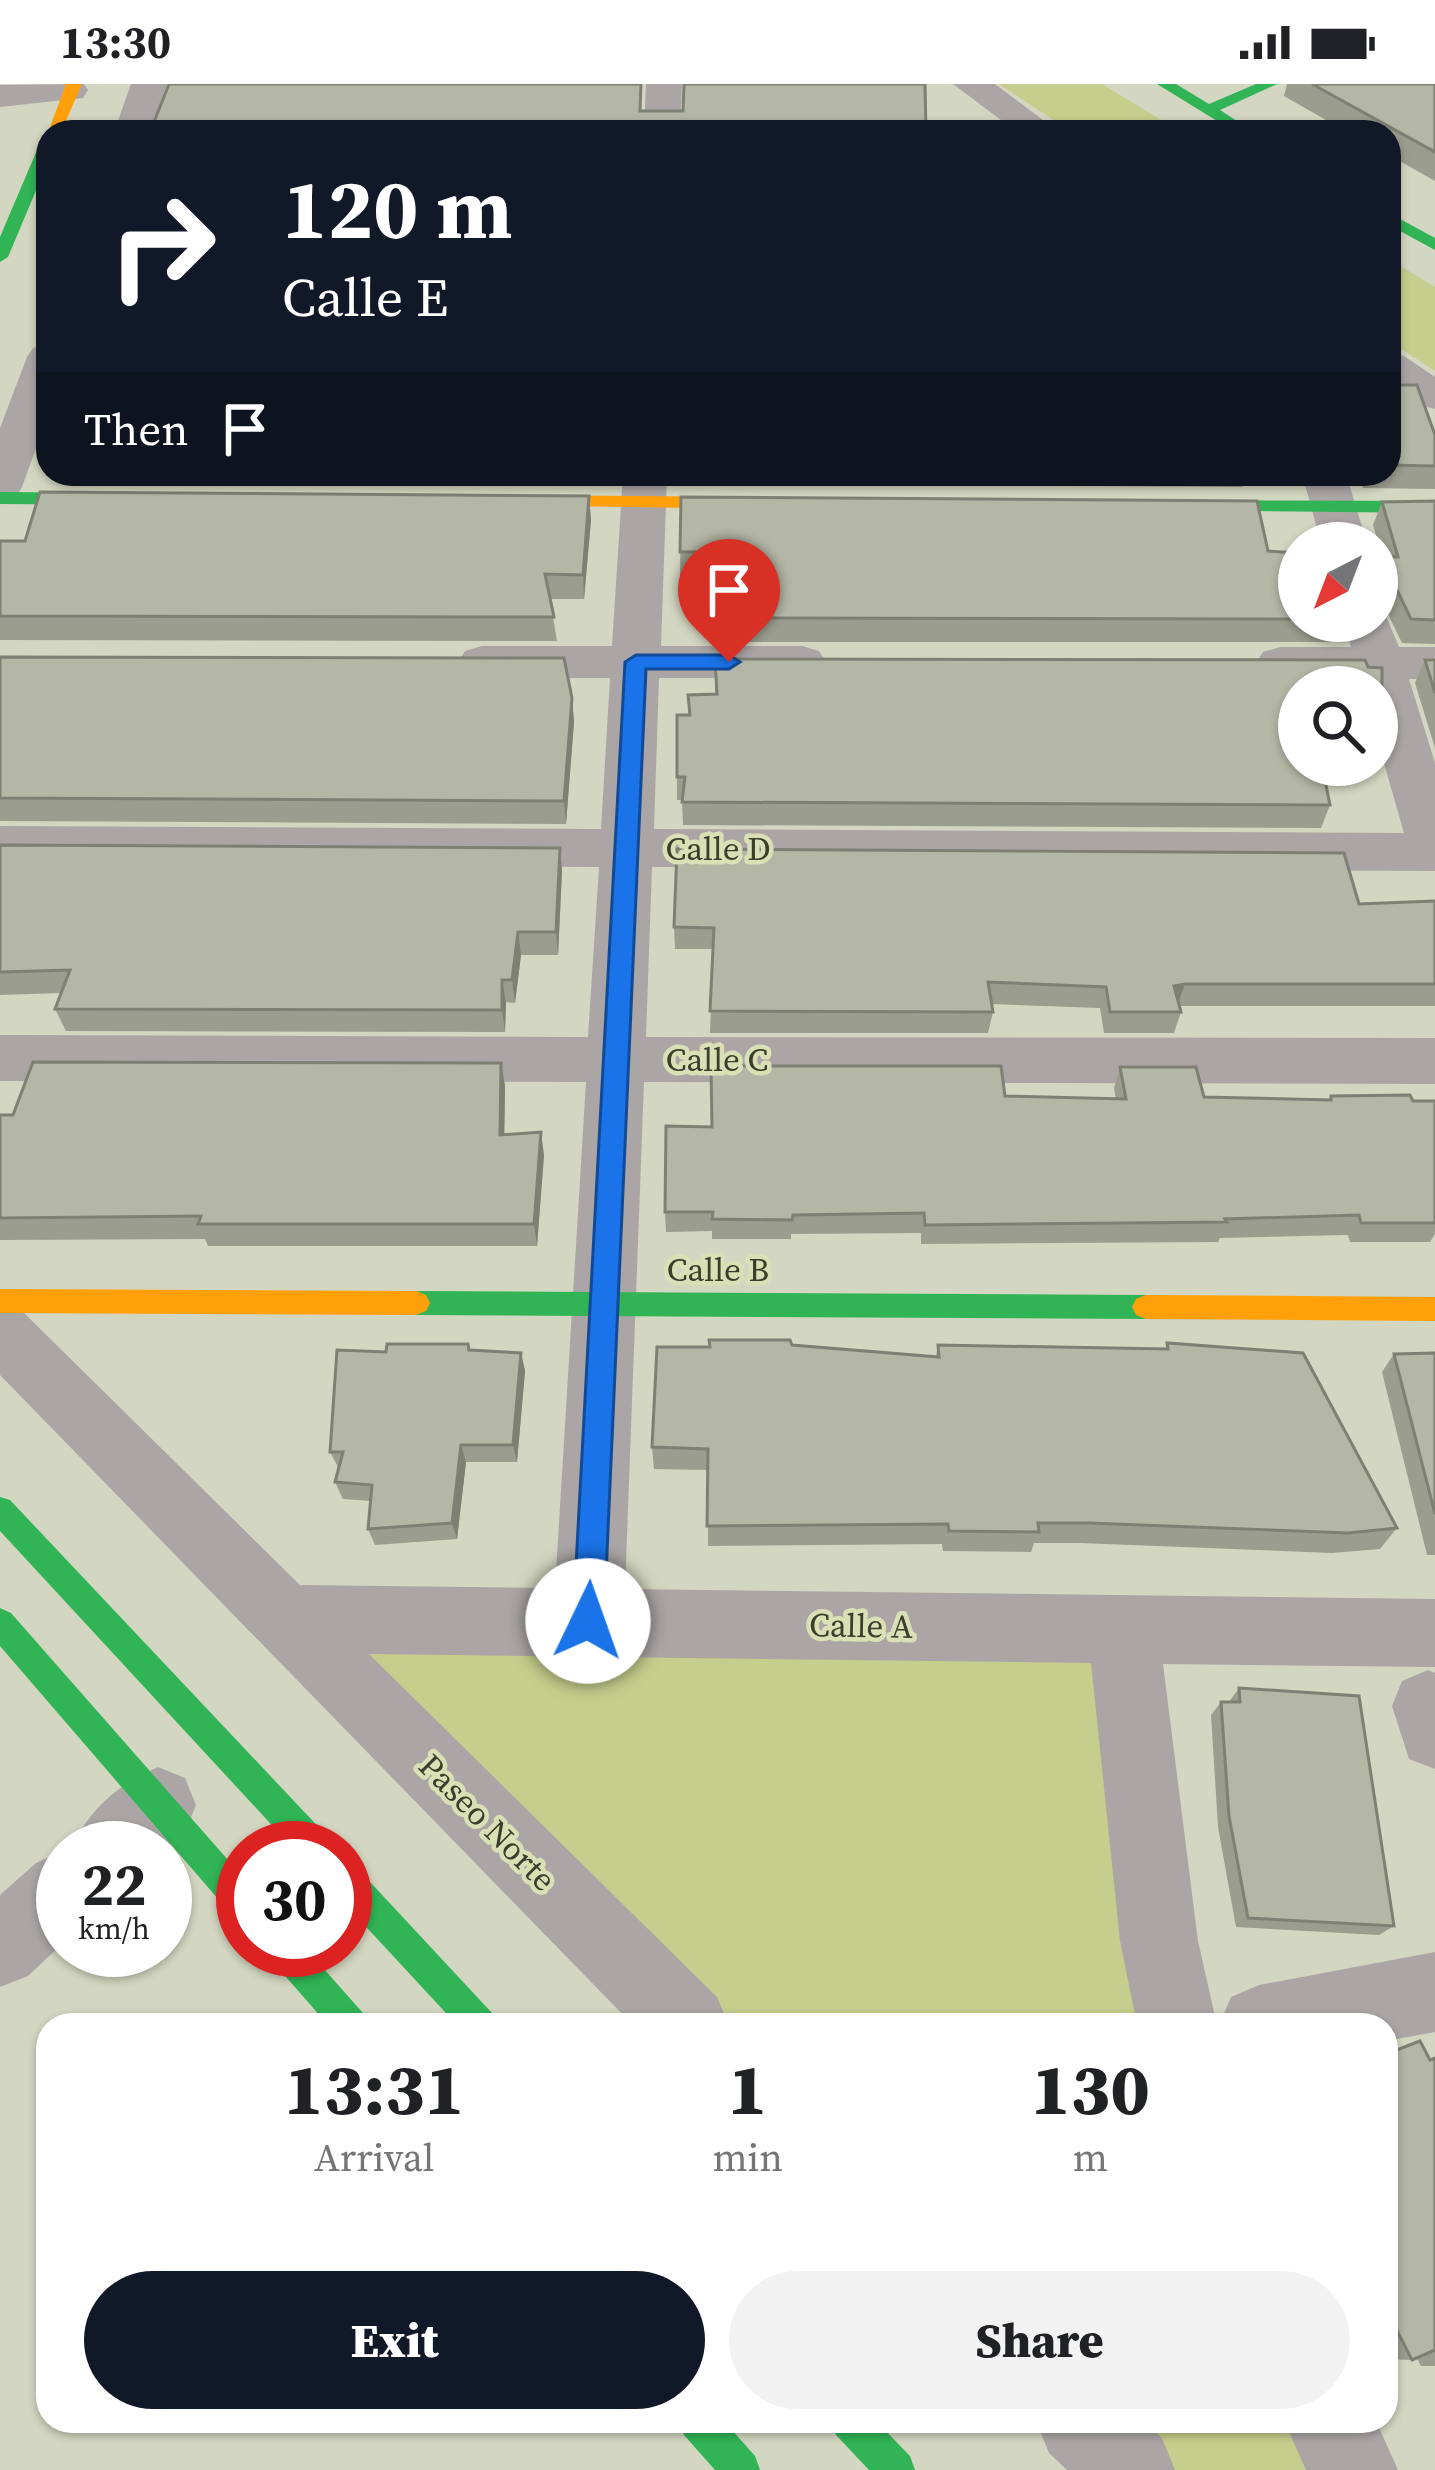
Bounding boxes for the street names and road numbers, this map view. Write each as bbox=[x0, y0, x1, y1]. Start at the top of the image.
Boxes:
street label: Calle D bbox=[665, 826, 771, 871]
street label: Calle C bbox=[666, 1037, 768, 1082]
street label: Calle B bbox=[667, 1247, 769, 1292]
street label: Calle A bbox=[809, 1602, 913, 1649]
street label: Paseo Norte bbox=[409, 1744, 566, 1901]

